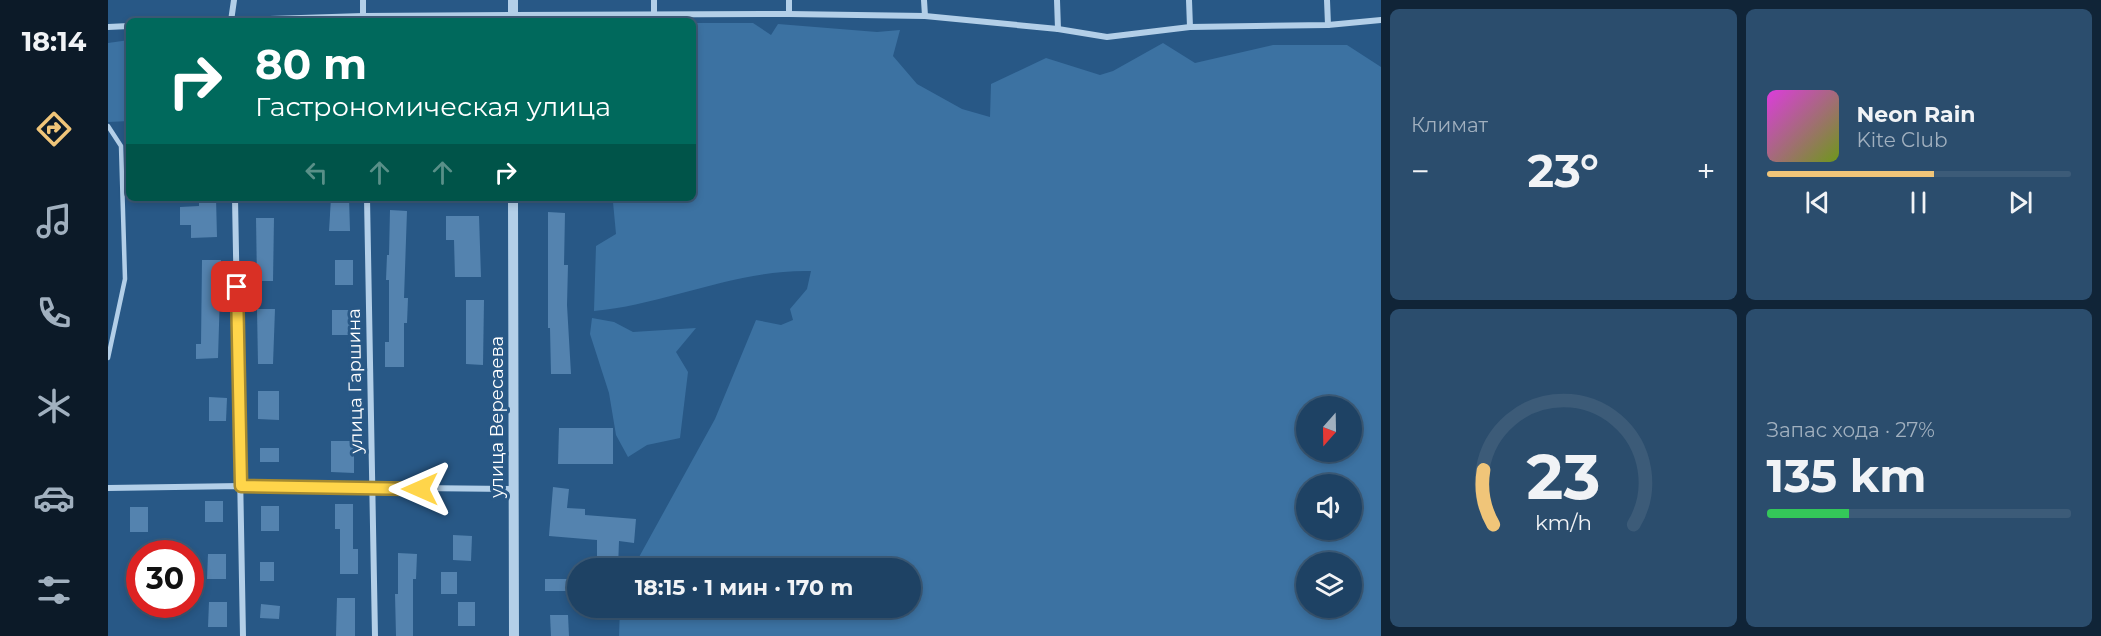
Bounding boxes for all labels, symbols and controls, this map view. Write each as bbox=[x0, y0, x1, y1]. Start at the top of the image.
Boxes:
text: 18:14 bbox=[22, 25, 86, 58]
text: 80 m bbox=[255, 38, 367, 90]
icon: right bbox=[156, 42, 234, 120]
text: Гастрономическая улица bbox=[255, 90, 611, 123]
text: Neon Rain bbox=[1857, 101, 1975, 128]
icon: directions bbox=[33, 108, 75, 150]
text: Климат bbox=[1411, 113, 1488, 137]
text: Kite Club bbox=[1857, 128, 1948, 152]
text: 23° bbox=[1528, 143, 1599, 198]
text: − bbox=[1411, 151, 1430, 191]
text: + bbox=[1697, 151, 1715, 191]
icon: left bbox=[300, 156, 333, 189]
icon: ahead bbox=[363, 156, 396, 189]
icon: ahead bbox=[426, 156, 459, 189]
icon: right bbox=[489, 156, 522, 189]
icon: previous bbox=[1801, 186, 1834, 219]
icon: pause bbox=[1902, 186, 1935, 219]
icon: next bbox=[2004, 186, 2037, 219]
icon: music bbox=[33, 200, 75, 242]
pin bbox=[211, 261, 262, 312]
icon: arrive bbox=[220, 270, 253, 303]
icon: phone bbox=[33, 292, 75, 334]
street label: улица Гаршина bbox=[343, 308, 367, 455]
street label: улица Вересаева bbox=[486, 336, 508, 499]
icon: climate bbox=[33, 385, 75, 427]
north arrow bbox=[1296, 396, 1362, 462]
map controls bbox=[1296, 396, 1362, 618]
text: Запас хода · 27% bbox=[1767, 418, 1935, 442]
text: 23 bbox=[1526, 439, 1600, 515]
text: 135 km bbox=[1767, 448, 1926, 503]
position arrow bbox=[388, 457, 452, 521]
button: sound bbox=[1296, 474, 1362, 540]
icon: car bbox=[33, 477, 75, 519]
text: km/h bbox=[1535, 509, 1592, 535]
speed limit sign: 30 bbox=[126, 540, 204, 618]
button: layers bbox=[1296, 552, 1362, 618]
icon: filters bbox=[33, 569, 75, 611]
text: 18:15 · 1 мин · 170 m bbox=[635, 574, 853, 601]

